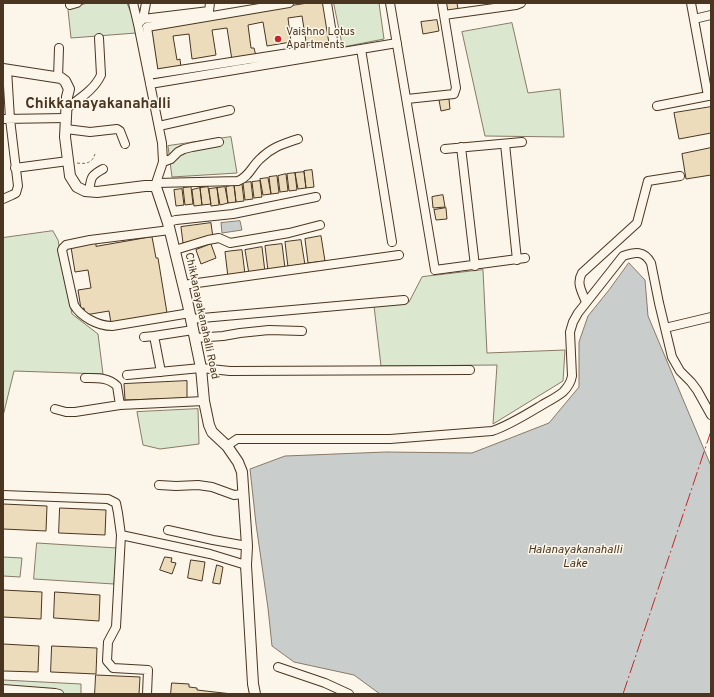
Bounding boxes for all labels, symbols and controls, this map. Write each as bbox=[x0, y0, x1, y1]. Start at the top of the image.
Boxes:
place label: Vaishno Lotus Apartments bbox=[286, 26, 355, 52]
marker: Vaishno Lotus Apartments bbox=[273, 34, 283, 44]
district label: Chikkanayakanahalli bbox=[25, 96, 171, 114]
street label: Chikkanayakanahalli Road bbox=[181, 252, 221, 380]
water label: Halanayakanahalli Lake bbox=[528, 544, 622, 572]

